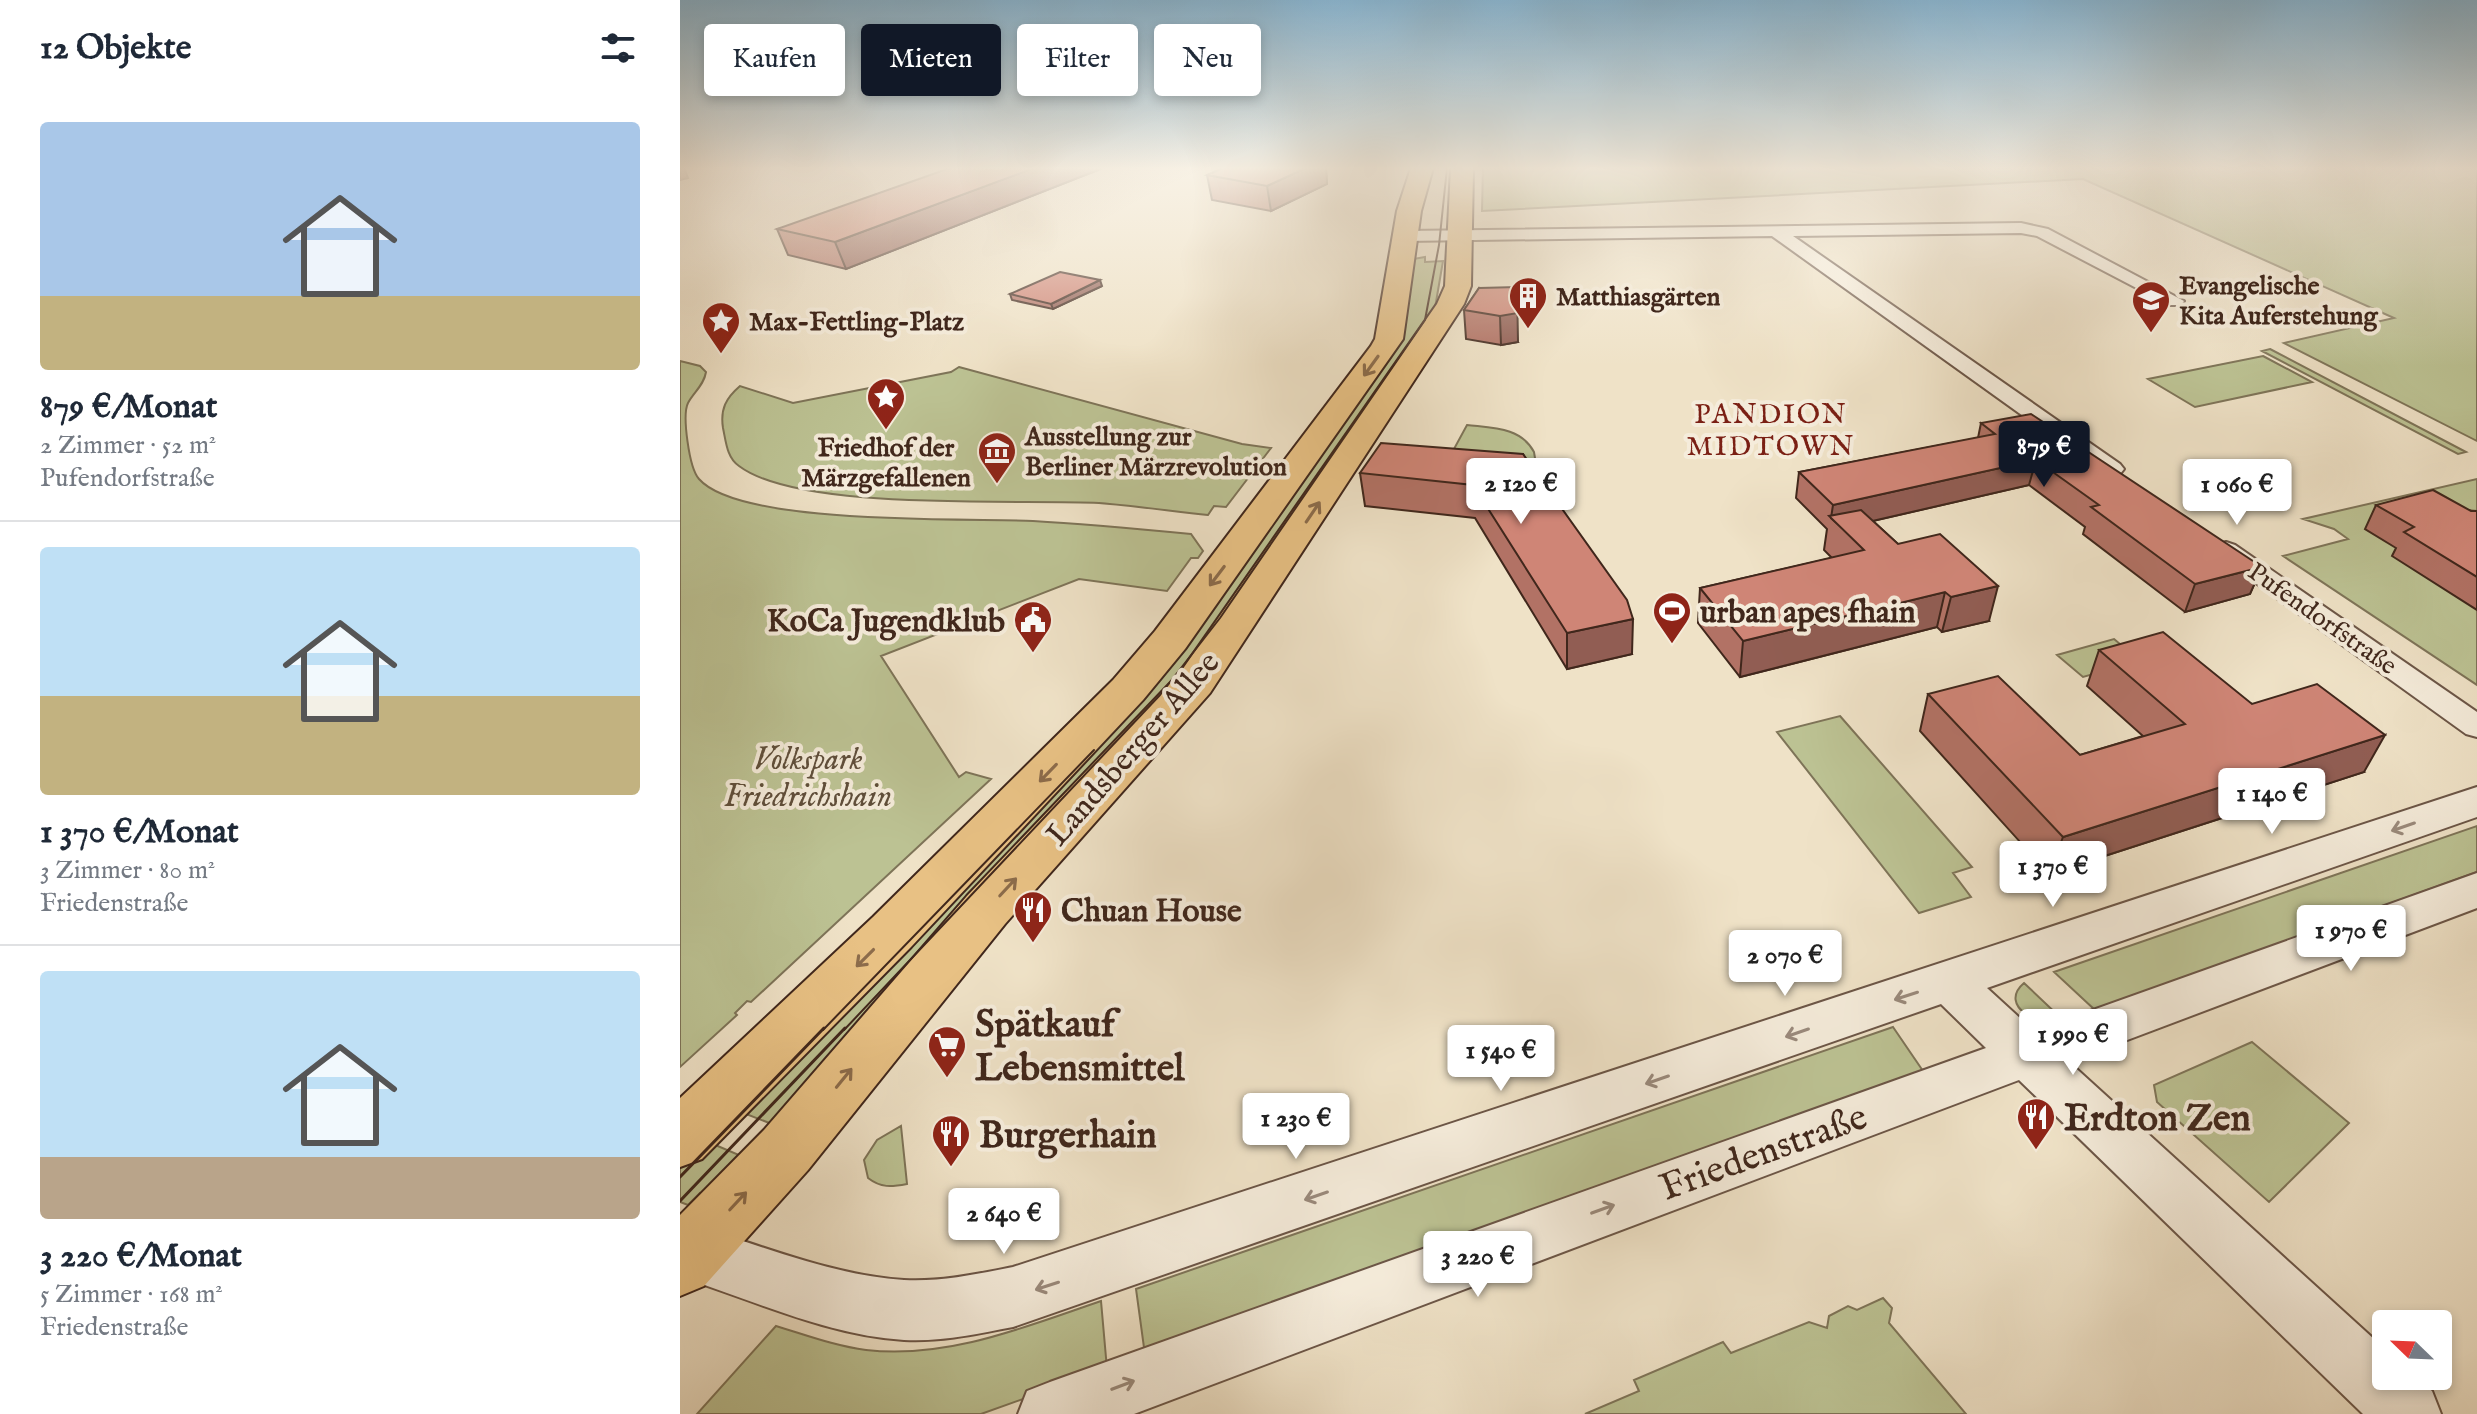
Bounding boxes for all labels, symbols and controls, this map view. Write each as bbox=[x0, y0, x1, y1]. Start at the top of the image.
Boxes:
chip: Kaufen bbox=[704, 24, 845, 96]
chip: Mieten bbox=[861, 24, 1001, 96]
chip: Filter bbox=[1017, 24, 1138, 96]
chip: Neu bbox=[1154, 24, 1261, 96]
icon: filters bbox=[596, 26, 640, 70]
text: 12 Objekte bbox=[40, 27, 191, 70]
icon: home bbox=[268, 174, 412, 318]
place label: Evangelische Kita Auferstehung bbox=[2179, 270, 2378, 333]
building icon: Matthiasgärten bbox=[1507, 275, 1549, 330]
school or university icon: Evangelische Kita Auferstehung bbox=[2130, 279, 2172, 334]
place label: Matthiasgärten bbox=[1556, 281, 1720, 314]
place icon: Max-Fettling-Platz bbox=[700, 300, 742, 355]
place label: Max-Fettling-Platz bbox=[749, 306, 964, 339]
one-way arrow bbox=[1362, 355, 1379, 377]
place icon: Friedhof der Märzgefallenen bbox=[865, 376, 907, 431]
text: 879 €/Monat bbox=[40, 386, 217, 429]
district label: PANDION MIDTOWN bbox=[1686, 398, 1856, 465]
place label: Ausstellung zur Berliner Märzrevolution bbox=[1024, 421, 1287, 484]
pin: 879 € bbox=[1988, 421, 2100, 489]
text: 2 Zimmer · 52 m² bbox=[40, 429, 216, 462]
museum icon: Ausstellung zur Berliner Märzrevolution bbox=[976, 430, 1018, 485]
text: 879 € bbox=[2017, 430, 2071, 463]
place label: Friedhof der Märzgefallenen bbox=[801, 432, 971, 495]
pin: 2 120 € bbox=[1447, 458, 1595, 526]
pin: 1 060 € bbox=[2163, 459, 2311, 527]
text: Pufendorfstraße bbox=[40, 462, 215, 495]
text: 2 120 € bbox=[1484, 467, 1558, 500]
text: 1 060 € bbox=[2201, 468, 2273, 501]
one-way arrow bbox=[1305, 501, 1321, 524]
street label: Pufendorfstraße bbox=[2241, 556, 2403, 683]
one-way arrow bbox=[1209, 565, 1225, 587]
sports icon: urban apes fhain bbox=[1651, 590, 1693, 645]
place label: urban apes fhain bbox=[1700, 593, 1915, 634]
icon: home bbox=[268, 599, 412, 743]
public building icon: KoCa Jugendklub bbox=[1012, 599, 1054, 654]
place label: KoCa Jugendklub bbox=[767, 602, 1005, 643]
street label: Landsberger Allee bbox=[1038, 644, 1230, 855]
park label: Volkspark Friedrichshain bbox=[724, 740, 892, 818]
one-way arrow bbox=[1038, 763, 1057, 783]
pin: 1 140 € bbox=[2198, 768, 2346, 836]
text: 1 140 € bbox=[2236, 777, 2308, 810]
text: 1 370 €/Monat bbox=[40, 811, 239, 854]
one-way arrow bbox=[2391, 821, 2416, 836]
pin: 1 370 € bbox=[1979, 841, 2127, 909]
text: 1 370 € bbox=[2018, 850, 2088, 883]
text: 3 Zimmer · 80 m² bbox=[40, 854, 215, 887]
one-way arrow bbox=[999, 877, 1017, 897]
text: Friedenstraße bbox=[40, 887, 188, 920]
restaurant icon: Chuan House bbox=[1012, 889, 1054, 944]
place label: Chuan House bbox=[1061, 892, 1242, 933]
pin: 1 970 € bbox=[2277, 905, 2425, 973]
text: 1 970 € bbox=[2315, 914, 2387, 947]
pin: 2 070 € bbox=[1711, 930, 1859, 998]
text: 2 070 € bbox=[1747, 939, 1823, 972]
one-way arrow bbox=[856, 948, 875, 967]
one-way arrow bbox=[1894, 989, 1919, 1004]
place label: Spätkauf Lebensmittel bbox=[975, 1002, 1185, 1094]
pin: 1 990 € bbox=[1999, 1009, 2147, 1077]
text: 1 990 € bbox=[2037, 1018, 2109, 1051]
icon: home bbox=[268, 1023, 412, 1167]
supermarket icon: Spätkauf Lebensmittel bbox=[926, 1024, 968, 1079]
pin: 1 540 € bbox=[1427, 1025, 1575, 1093]
one-way arrow bbox=[1785, 1026, 1810, 1041]
text: 1 540 € bbox=[1465, 1034, 1537, 1067]
one-way arrow bbox=[836, 1068, 853, 1089]
one-way arrow bbox=[1645, 1074, 1670, 1089]
pin: 1 230 € bbox=[1222, 1093, 1370, 1161]
street label: Friedenstraße bbox=[1654, 1094, 1874, 1213]
restaurant icon: Erdton Zen bbox=[2015, 1096, 2057, 1151]
place label: Erdton Zen bbox=[2064, 1096, 2251, 1144]
text: 1 230 € bbox=[1261, 1102, 1331, 1135]
restaurant icon: Burgerhain bbox=[930, 1113, 972, 1168]
place label: Burgerhain bbox=[979, 1113, 1157, 1161]
pin: 2 640 € bbox=[930, 1188, 1078, 1256]
one-way arrow bbox=[1304, 1189, 1329, 1204]
one-way arrow bbox=[729, 1191, 748, 1211]
text: 2 640 € bbox=[966, 1197, 1042, 1230]
one-way arrow bbox=[1591, 1201, 1616, 1216]
pin: 3 220 € bbox=[1404, 1231, 1552, 1299]
text: 3 220 €/Monat bbox=[40, 1235, 242, 1278]
text: 3 220 € bbox=[1441, 1240, 1515, 1273]
text: 5 Zimmer · 168 m² bbox=[40, 1278, 223, 1311]
one-way arrow bbox=[1034, 1279, 1060, 1294]
north arrow bbox=[2372, 1310, 2452, 1390]
map controls bbox=[2372, 1310, 2452, 1390]
text: Friedenstraße bbox=[40, 1311, 188, 1344]
one-way arrow bbox=[1110, 1377, 1135, 1391]

